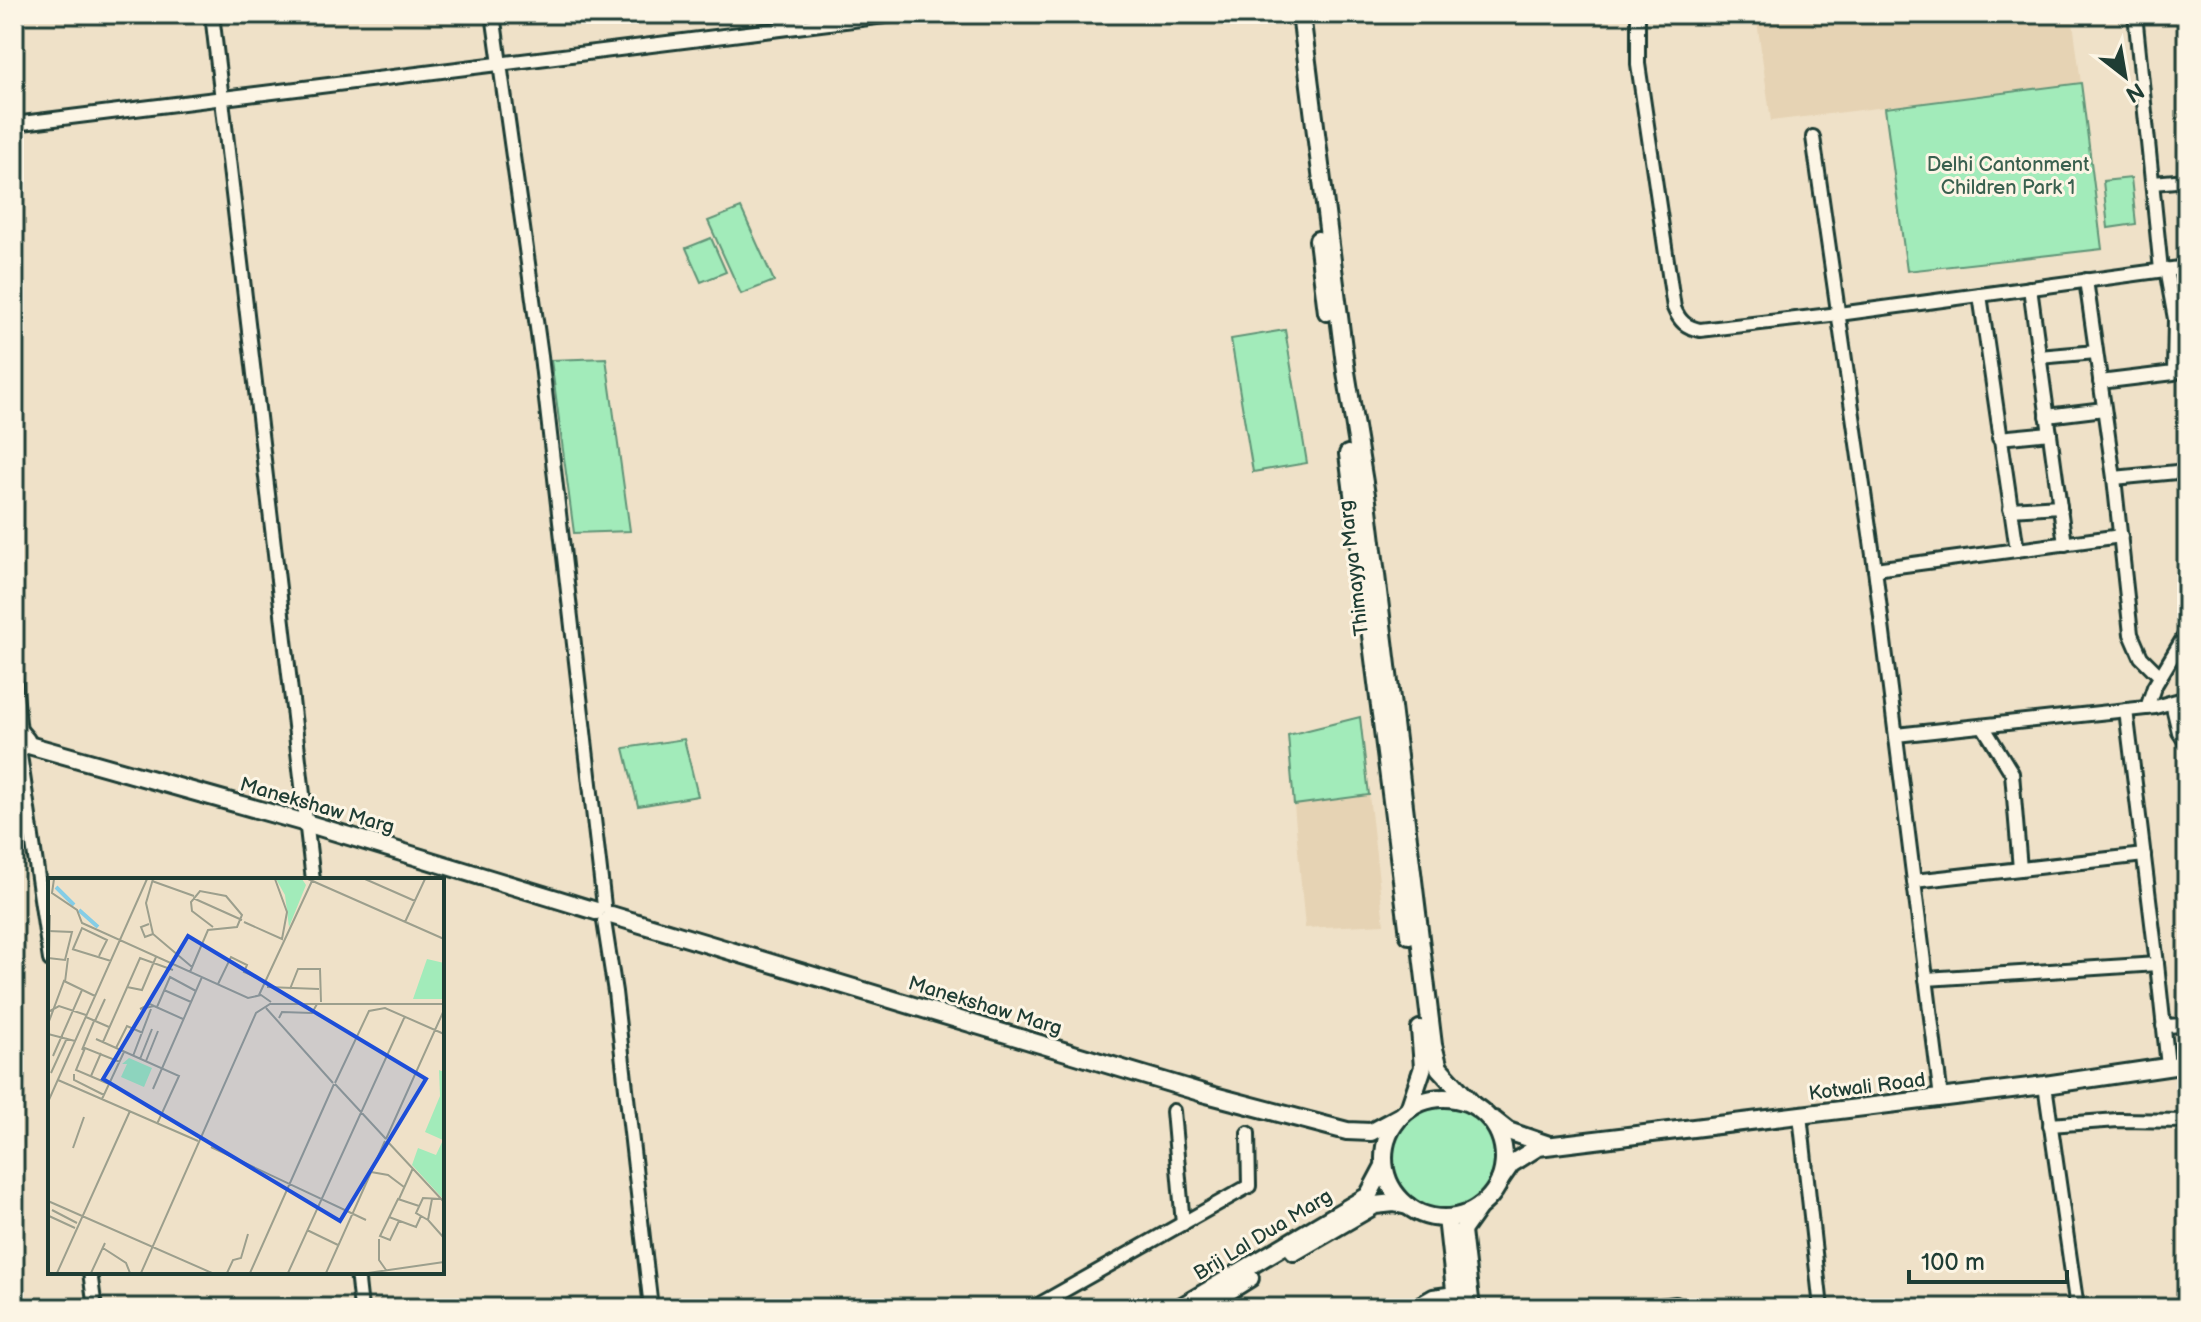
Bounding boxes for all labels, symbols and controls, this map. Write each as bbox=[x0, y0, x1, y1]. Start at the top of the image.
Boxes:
north arrow bbox=[2085, 36, 2165, 116]
text: N bbox=[2120, 76, 2149, 108]
park label: Delhi Cantonment Children Park 1 bbox=[1927, 153, 2089, 200]
street label: Thimayya Marg bbox=[1334, 499, 1374, 637]
street label: Manekshaw Marg bbox=[237, 772, 397, 840]
inset map bbox=[48, 878, 444, 1274]
street label: Manekshaw Marg bbox=[905, 971, 1065, 1041]
street label: Kotwali Road bbox=[1807, 1068, 1927, 1106]
street label: Brij Lal Dua Marg bbox=[1189, 1184, 1337, 1286]
scale bar bbox=[1909, 1234, 2067, 1284]
text: 100 m bbox=[1921, 1248, 1985, 1277]

